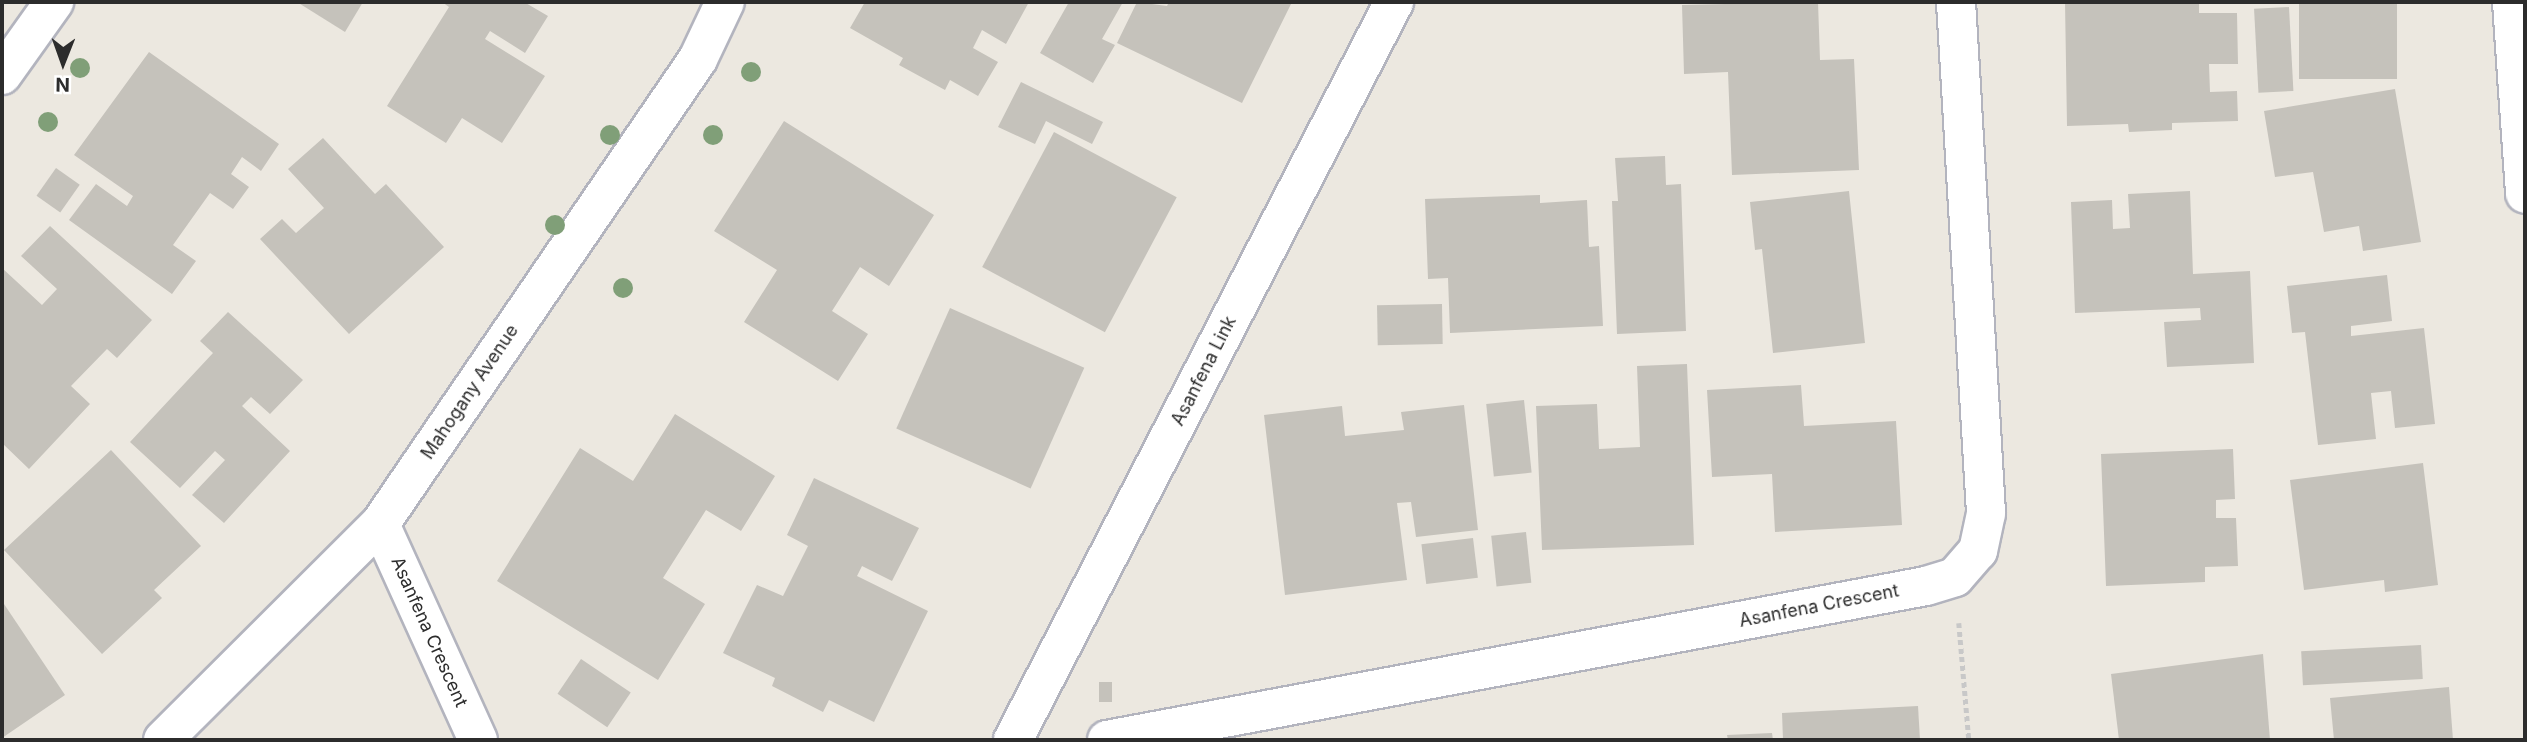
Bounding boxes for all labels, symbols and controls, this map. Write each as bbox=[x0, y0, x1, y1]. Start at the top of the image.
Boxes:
north arrow bbox=[28, 28, 98, 98]
text: N bbox=[55, 73, 70, 96]
street label: Asanfena Link bbox=[1167, 313, 1241, 429]
street label: Mahogany Avenue bbox=[417, 321, 523, 463]
street label: Asanfena Crescent bbox=[386, 554, 472, 710]
street label: Asanfena Crescent bbox=[1737, 580, 1901, 632]

